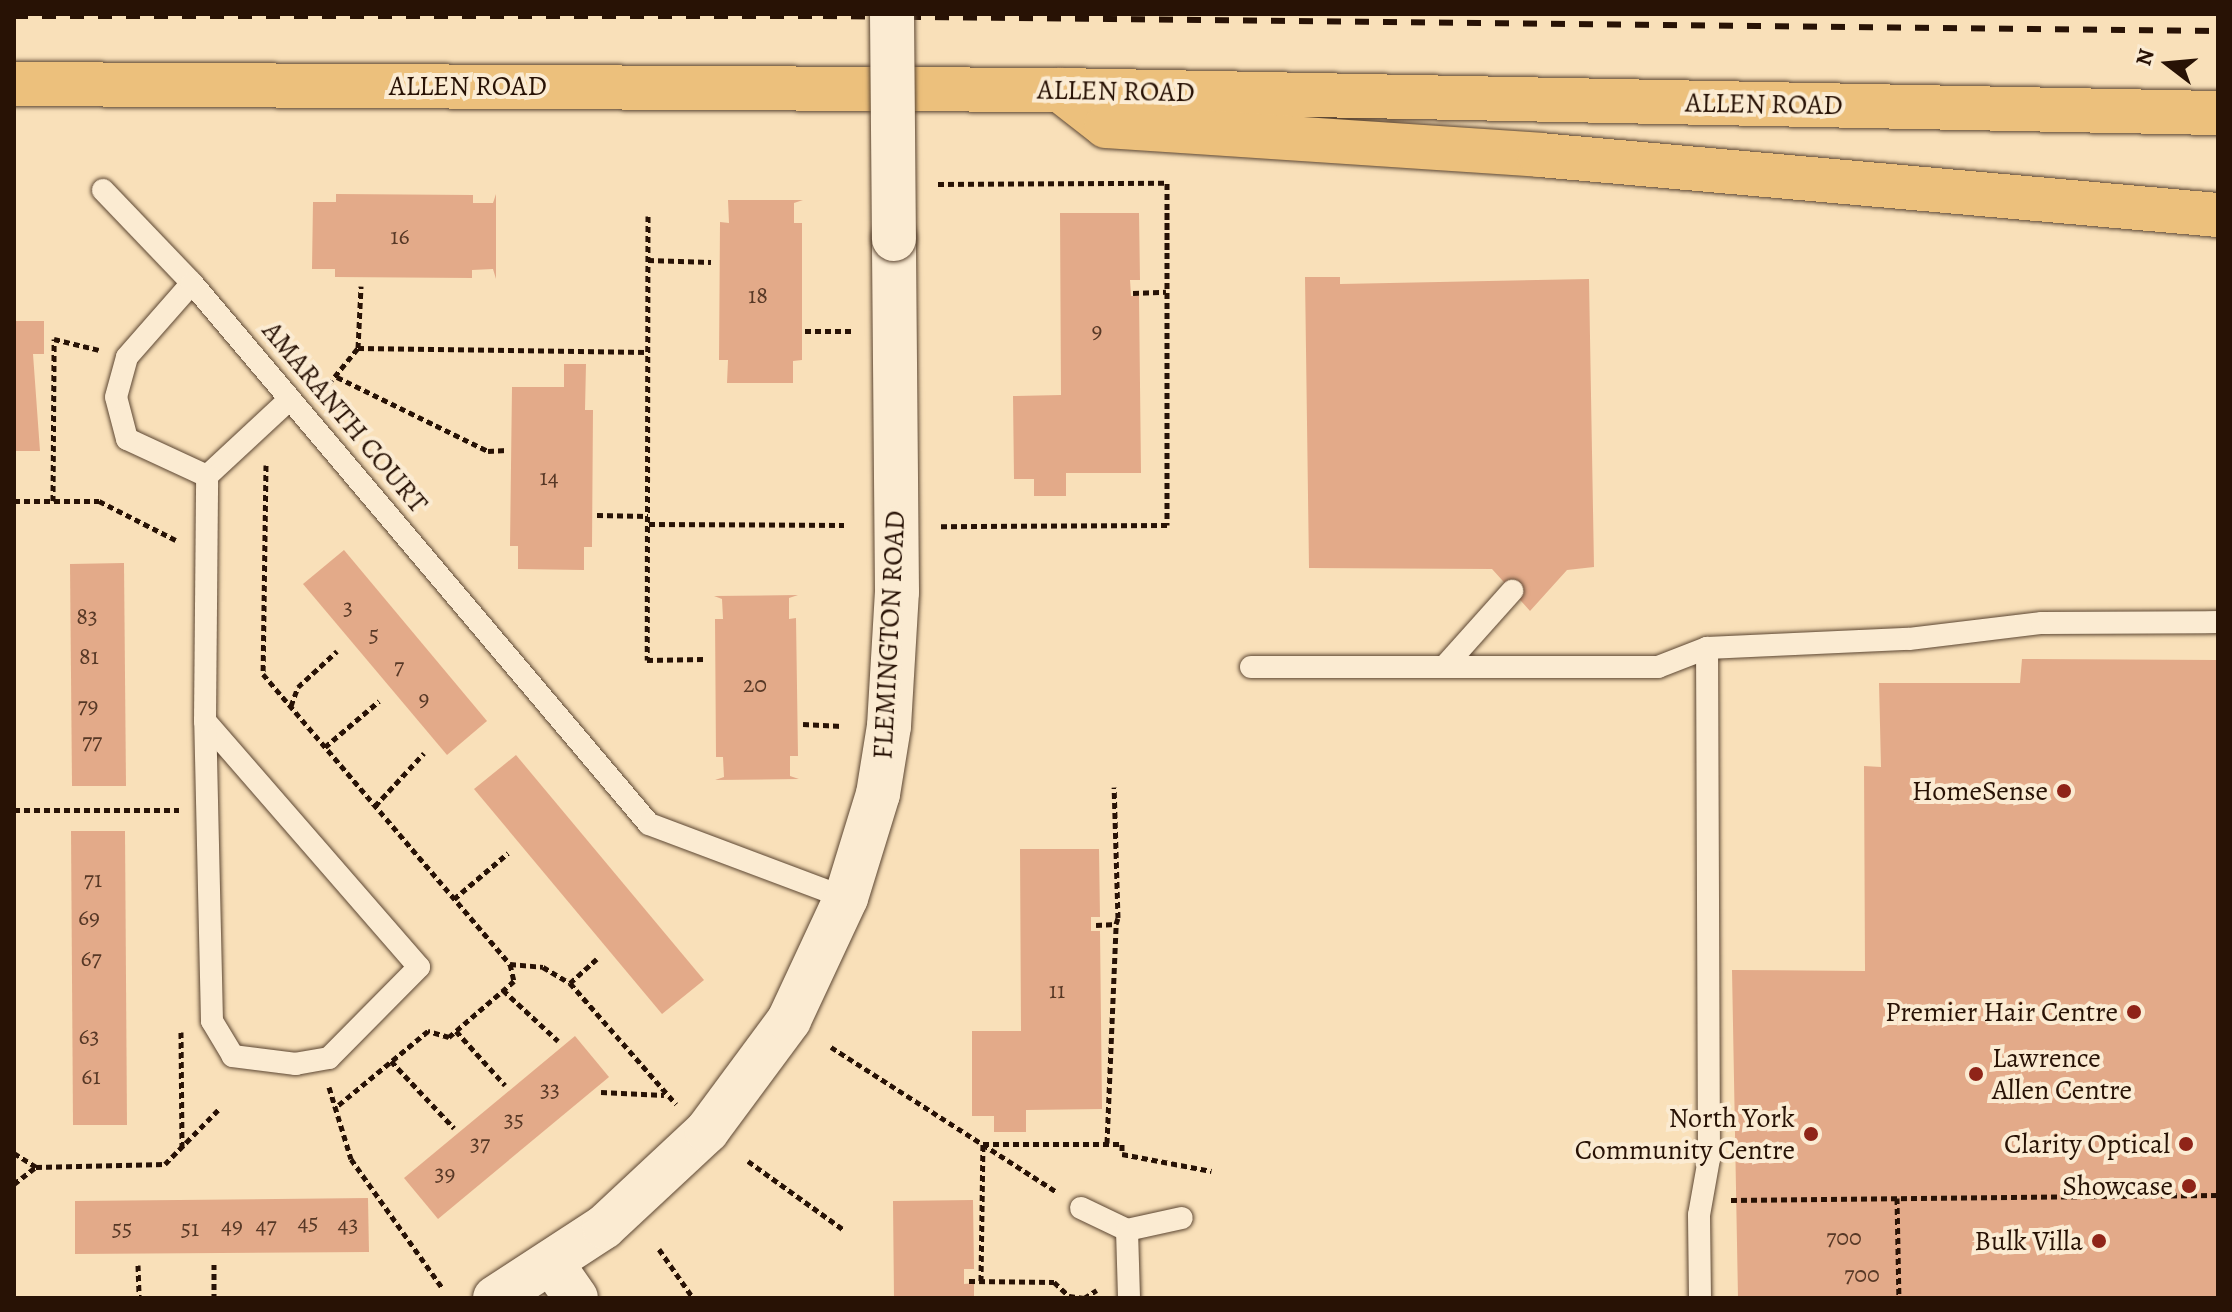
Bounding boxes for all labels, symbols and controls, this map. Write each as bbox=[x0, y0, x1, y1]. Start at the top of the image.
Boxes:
north arrow bbox=[2128, 24, 2208, 104]
text: N bbox=[2128, 46, 2162, 69]
street label: ALLEN ROAD bbox=[389, 69, 547, 103]
street label: ALLEN ROAD bbox=[1037, 73, 1195, 109]
street label: ALLEN ROAD bbox=[1685, 86, 1843, 122]
house number: 16 bbox=[390, 223, 410, 251]
house number: 18 bbox=[748, 282, 768, 310]
street label: AMARANTH COURT bbox=[255, 314, 435, 520]
house number: 9 bbox=[1092, 317, 1102, 345]
house number: 14 bbox=[539, 464, 559, 492]
street label: FLEMINGTON ROAD bbox=[866, 510, 912, 760]
house number: 3 bbox=[343, 594, 353, 622]
house number: 83 bbox=[76, 603, 98, 631]
house number: 5 bbox=[369, 621, 379, 649]
house number: 81 bbox=[79, 643, 99, 671]
house number: 7 bbox=[394, 653, 404, 681]
house number: 20 bbox=[743, 671, 767, 699]
house number: 9 bbox=[419, 685, 429, 713]
house number: 79 bbox=[78, 692, 98, 720]
house number: 77 bbox=[82, 728, 102, 756]
place label: HomeSense bbox=[1912, 774, 2048, 808]
marker: HomeSense bbox=[2055, 782, 2073, 800]
house number: 71 bbox=[84, 866, 102, 894]
house number: 69 bbox=[78, 904, 100, 932]
house number: 67 bbox=[80, 945, 102, 973]
house number: 11 bbox=[1049, 977, 1065, 1005]
place label: Premier Hair Centre bbox=[1885, 995, 2118, 1029]
marker: Premier Hair Centre bbox=[2125, 1003, 2143, 1021]
house number: 63 bbox=[78, 1023, 100, 1051]
place label: Lawrence Allen Centre bbox=[1992, 1041, 2132, 1107]
house number: 61 bbox=[81, 1063, 101, 1091]
marker: Lawrence Allen Centre bbox=[1967, 1065, 1985, 1083]
house number: 33 bbox=[540, 1076, 560, 1104]
place label: North York Community Centre bbox=[1575, 1101, 1795, 1167]
house number: 35 bbox=[504, 1106, 524, 1134]
marker: North York Community Centre bbox=[1802, 1125, 1820, 1143]
place label: Clarity Optical bbox=[2004, 1127, 2170, 1161]
house number: 37 bbox=[470, 1130, 490, 1158]
marker: Clarity Optical bbox=[2177, 1135, 2195, 1153]
house number: 39 bbox=[435, 1160, 455, 1188]
place label: Showcase bbox=[2062, 1169, 2173, 1203]
marker: Showcase bbox=[2180, 1177, 2198, 1195]
house number: 45 bbox=[297, 1209, 319, 1237]
house number: 43 bbox=[338, 1211, 358, 1239]
house number: 49 bbox=[221, 1212, 243, 1240]
house number: 47 bbox=[256, 1212, 276, 1240]
house number: 55 bbox=[112, 1215, 132, 1243]
house number: 51 bbox=[181, 1215, 199, 1243]
house number: 700 bbox=[1826, 1224, 1862, 1252]
place label: Bulk Villa bbox=[1974, 1224, 2083, 1258]
marker: Bulk Villa bbox=[2090, 1232, 2108, 1250]
house number: 700 bbox=[1844, 1261, 1880, 1289]

